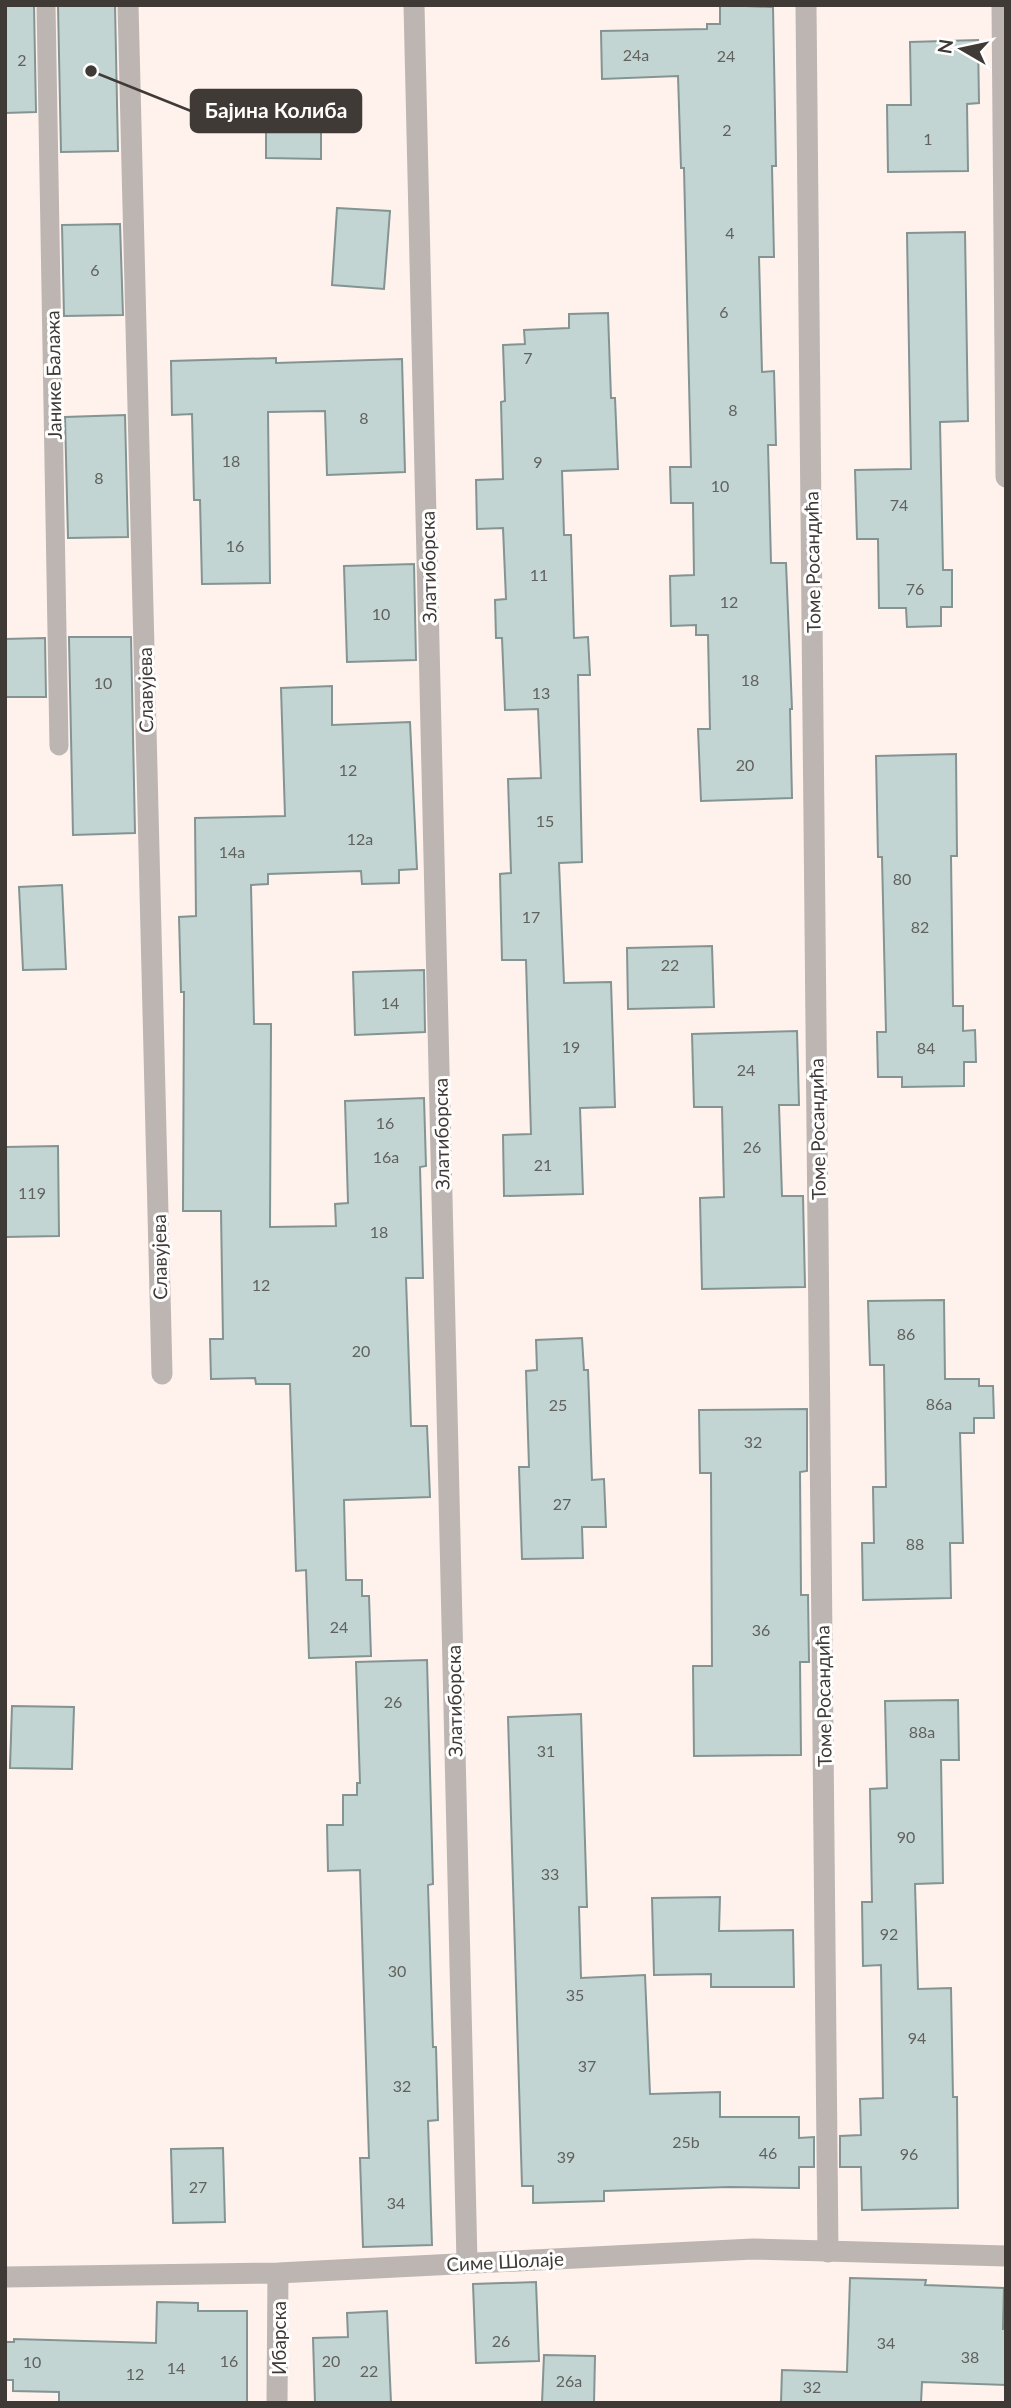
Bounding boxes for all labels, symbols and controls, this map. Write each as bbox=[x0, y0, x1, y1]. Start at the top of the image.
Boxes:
north arrow bbox=[927, 14, 997, 84]
text: N bbox=[932, 37, 957, 55]
house number: 24a bbox=[623, 45, 649, 64]
house number: 24 bbox=[717, 46, 735, 65]
house number: 2 bbox=[17, 50, 27, 69]
callout: Бајина Колиба bbox=[191, 90, 361, 132]
text: Бајина Колиба bbox=[205, 97, 347, 122]
house number: 2 bbox=[722, 120, 732, 139]
house number: 1 bbox=[923, 129, 933, 148]
house number: 4 bbox=[725, 223, 735, 242]
house number: 6 bbox=[90, 260, 100, 279]
house number: 6 bbox=[719, 302, 729, 321]
street label: Јанике Балажа bbox=[40, 310, 66, 440]
house number: 7 bbox=[523, 348, 533, 367]
house number: 8 bbox=[728, 400, 738, 419]
house number: 8 bbox=[359, 408, 369, 427]
house number: 18 bbox=[222, 451, 240, 470]
house number: 9 bbox=[533, 452, 543, 471]
house number: 8 bbox=[94, 468, 104, 487]
house number: 10 bbox=[711, 476, 729, 495]
street label: Томе Росандића bbox=[799, 491, 825, 633]
house number: 74 bbox=[890, 495, 908, 514]
street label: Златиборска bbox=[416, 511, 440, 623]
house number: 16 bbox=[226, 536, 244, 555]
house number: 11 bbox=[530, 565, 548, 584]
house number: 76 bbox=[906, 579, 924, 598]
house number: 12 bbox=[720, 592, 738, 611]
house number: 10 bbox=[372, 604, 390, 623]
street label: Славујева bbox=[133, 647, 157, 733]
house number: 18 bbox=[741, 670, 759, 689]
house number: 10 bbox=[94, 673, 112, 692]
house number: 13 bbox=[532, 683, 550, 702]
house number: 20 bbox=[736, 755, 754, 774]
house number: 12 bbox=[339, 760, 357, 779]
house number: 15 bbox=[536, 811, 554, 830]
house number: 12a bbox=[347, 829, 373, 848]
house number: 14a bbox=[219, 842, 245, 861]
house number: 80 bbox=[893, 869, 911, 888]
house number: 17 bbox=[522, 907, 540, 926]
house number: 82 bbox=[911, 917, 929, 936]
house number: 22 bbox=[661, 955, 679, 974]
house number: 14 bbox=[381, 993, 399, 1012]
house number: 19 bbox=[562, 1037, 580, 1056]
house number: 84 bbox=[917, 1038, 935, 1057]
street label: Томе Росандића bbox=[804, 1058, 830, 1200]
house number: 24 bbox=[737, 1060, 755, 1079]
street label: Златиборска bbox=[429, 1078, 453, 1190]
house number: 16 bbox=[376, 1113, 394, 1132]
house number: 26 bbox=[743, 1137, 761, 1156]
house number: 16a bbox=[373, 1147, 399, 1166]
house number: 21 bbox=[534, 1155, 552, 1174]
house number: 119 bbox=[18, 1183, 46, 1202]
street label: Славујева bbox=[147, 1214, 171, 1300]
house number: 18 bbox=[370, 1222, 388, 1241]
house number: 12 bbox=[252, 1275, 270, 1294]
house number: 86 bbox=[897, 1324, 915, 1343]
house number: 20 bbox=[352, 1341, 370, 1360]
house number: 86a bbox=[926, 1394, 952, 1413]
house number: 25 bbox=[549, 1395, 567, 1414]
house number: 32 bbox=[744, 1432, 762, 1451]
house number: 27 bbox=[553, 1494, 571, 1513]
house number: 88 bbox=[906, 1534, 924, 1553]
house number: 24 bbox=[330, 1617, 348, 1636]
house number: 36 bbox=[752, 1620, 770, 1639]
street label: Томе Росандића bbox=[810, 1625, 836, 1767]
street label: Златиборска bbox=[442, 1645, 466, 1757]
house number: 26 bbox=[384, 1692, 402, 1711]
house number: 88a bbox=[909, 1722, 935, 1741]
house number: 31 bbox=[537, 1741, 555, 1760]
house number: 90 bbox=[897, 1827, 915, 1846]
house number: 33 bbox=[541, 1864, 559, 1883]
house number: 92 bbox=[880, 1924, 898, 1943]
house number: 30 bbox=[388, 1961, 406, 1980]
house number: 35 bbox=[566, 1985, 584, 2004]
house number: 94 bbox=[908, 2028, 926, 2047]
house number: 37 bbox=[578, 2056, 596, 2075]
house number: 32 bbox=[393, 2076, 411, 2095]
house number: 25b bbox=[672, 2132, 700, 2151]
house number: 46 bbox=[759, 2143, 777, 2162]
house number: 96 bbox=[900, 2144, 918, 2163]
house number: 39 bbox=[557, 2147, 575, 2166]
house number: 27 bbox=[189, 2177, 207, 2196]
house number: 34 bbox=[387, 2193, 405, 2212]
street label: Симе Шолаје bbox=[446, 2246, 564, 2276]
street label: Ибарска bbox=[267, 2301, 290, 2375]
house number: 26 bbox=[492, 2331, 510, 2350]
house number: 34 bbox=[877, 2333, 895, 2352]
house number: 38 bbox=[961, 2347, 979, 2366]
house number: 16 bbox=[220, 2351, 238, 2370]
house number: 20 bbox=[322, 2351, 340, 2370]
house number: 10 bbox=[23, 2352, 41, 2371]
house number: 14 bbox=[167, 2358, 185, 2377]
house number: 22 bbox=[360, 2361, 378, 2380]
house number: 12 bbox=[126, 2364, 144, 2383]
house number: 26a bbox=[556, 2371, 582, 2390]
house number: 32 bbox=[803, 2377, 821, 2396]

